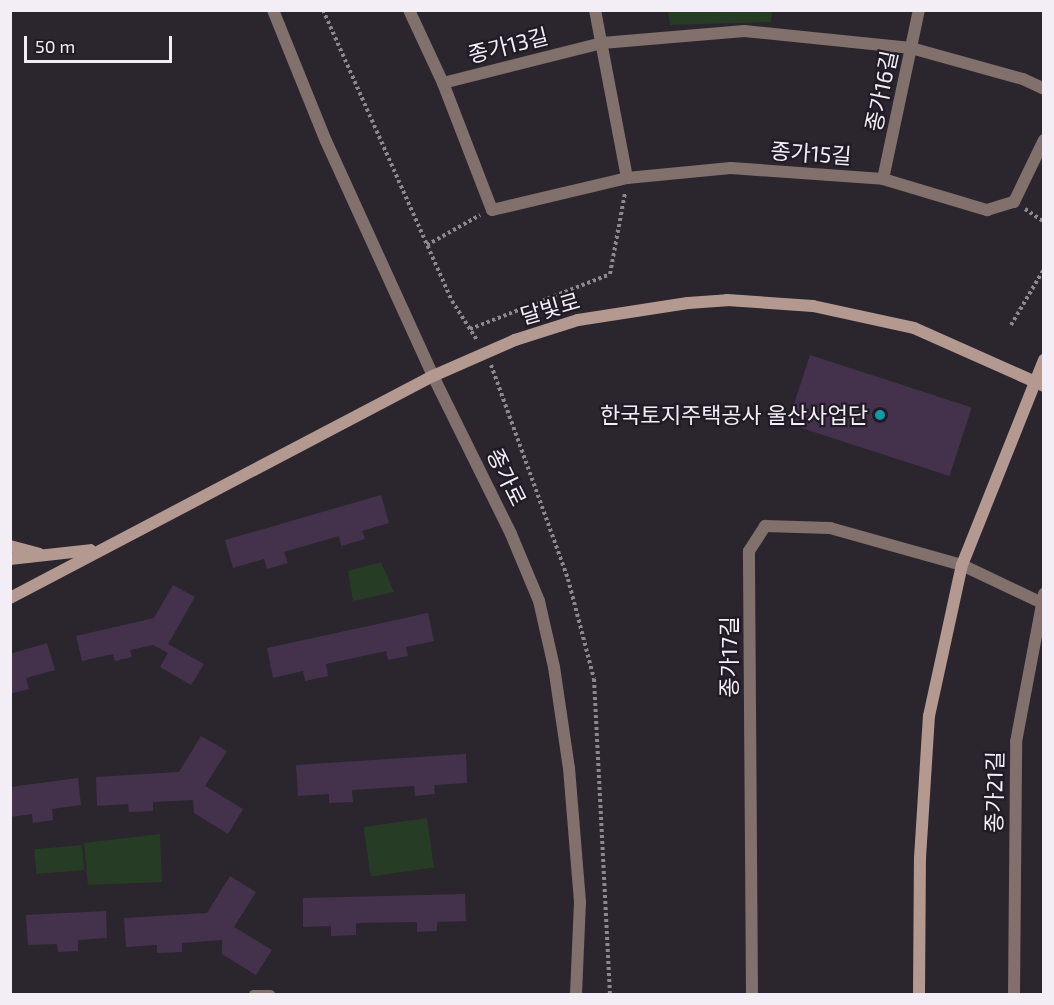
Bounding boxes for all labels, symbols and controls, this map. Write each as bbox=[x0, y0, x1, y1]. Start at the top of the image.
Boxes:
street label: 종가13길 bbox=[465, 22, 551, 68]
scale bar bbox=[27, 24, 176, 62]
text: 50 m bbox=[35, 35, 75, 57]
street label: 종가16길 bbox=[860, 48, 902, 134]
street label: 종가15길 bbox=[770, 137, 852, 169]
street label: 달빛로 bbox=[517, 287, 583, 329]
place label: 한국토지주택공사 울산사업단 bbox=[600, 402, 868, 428]
marker: 한국토지주택공사 울산사업단 bbox=[873, 408, 887, 422]
street label: 종가로 bbox=[482, 444, 532, 510]
street label: 종가17길 bbox=[716, 617, 742, 697]
street label: 종가21길 bbox=[980, 751, 1008, 833]

